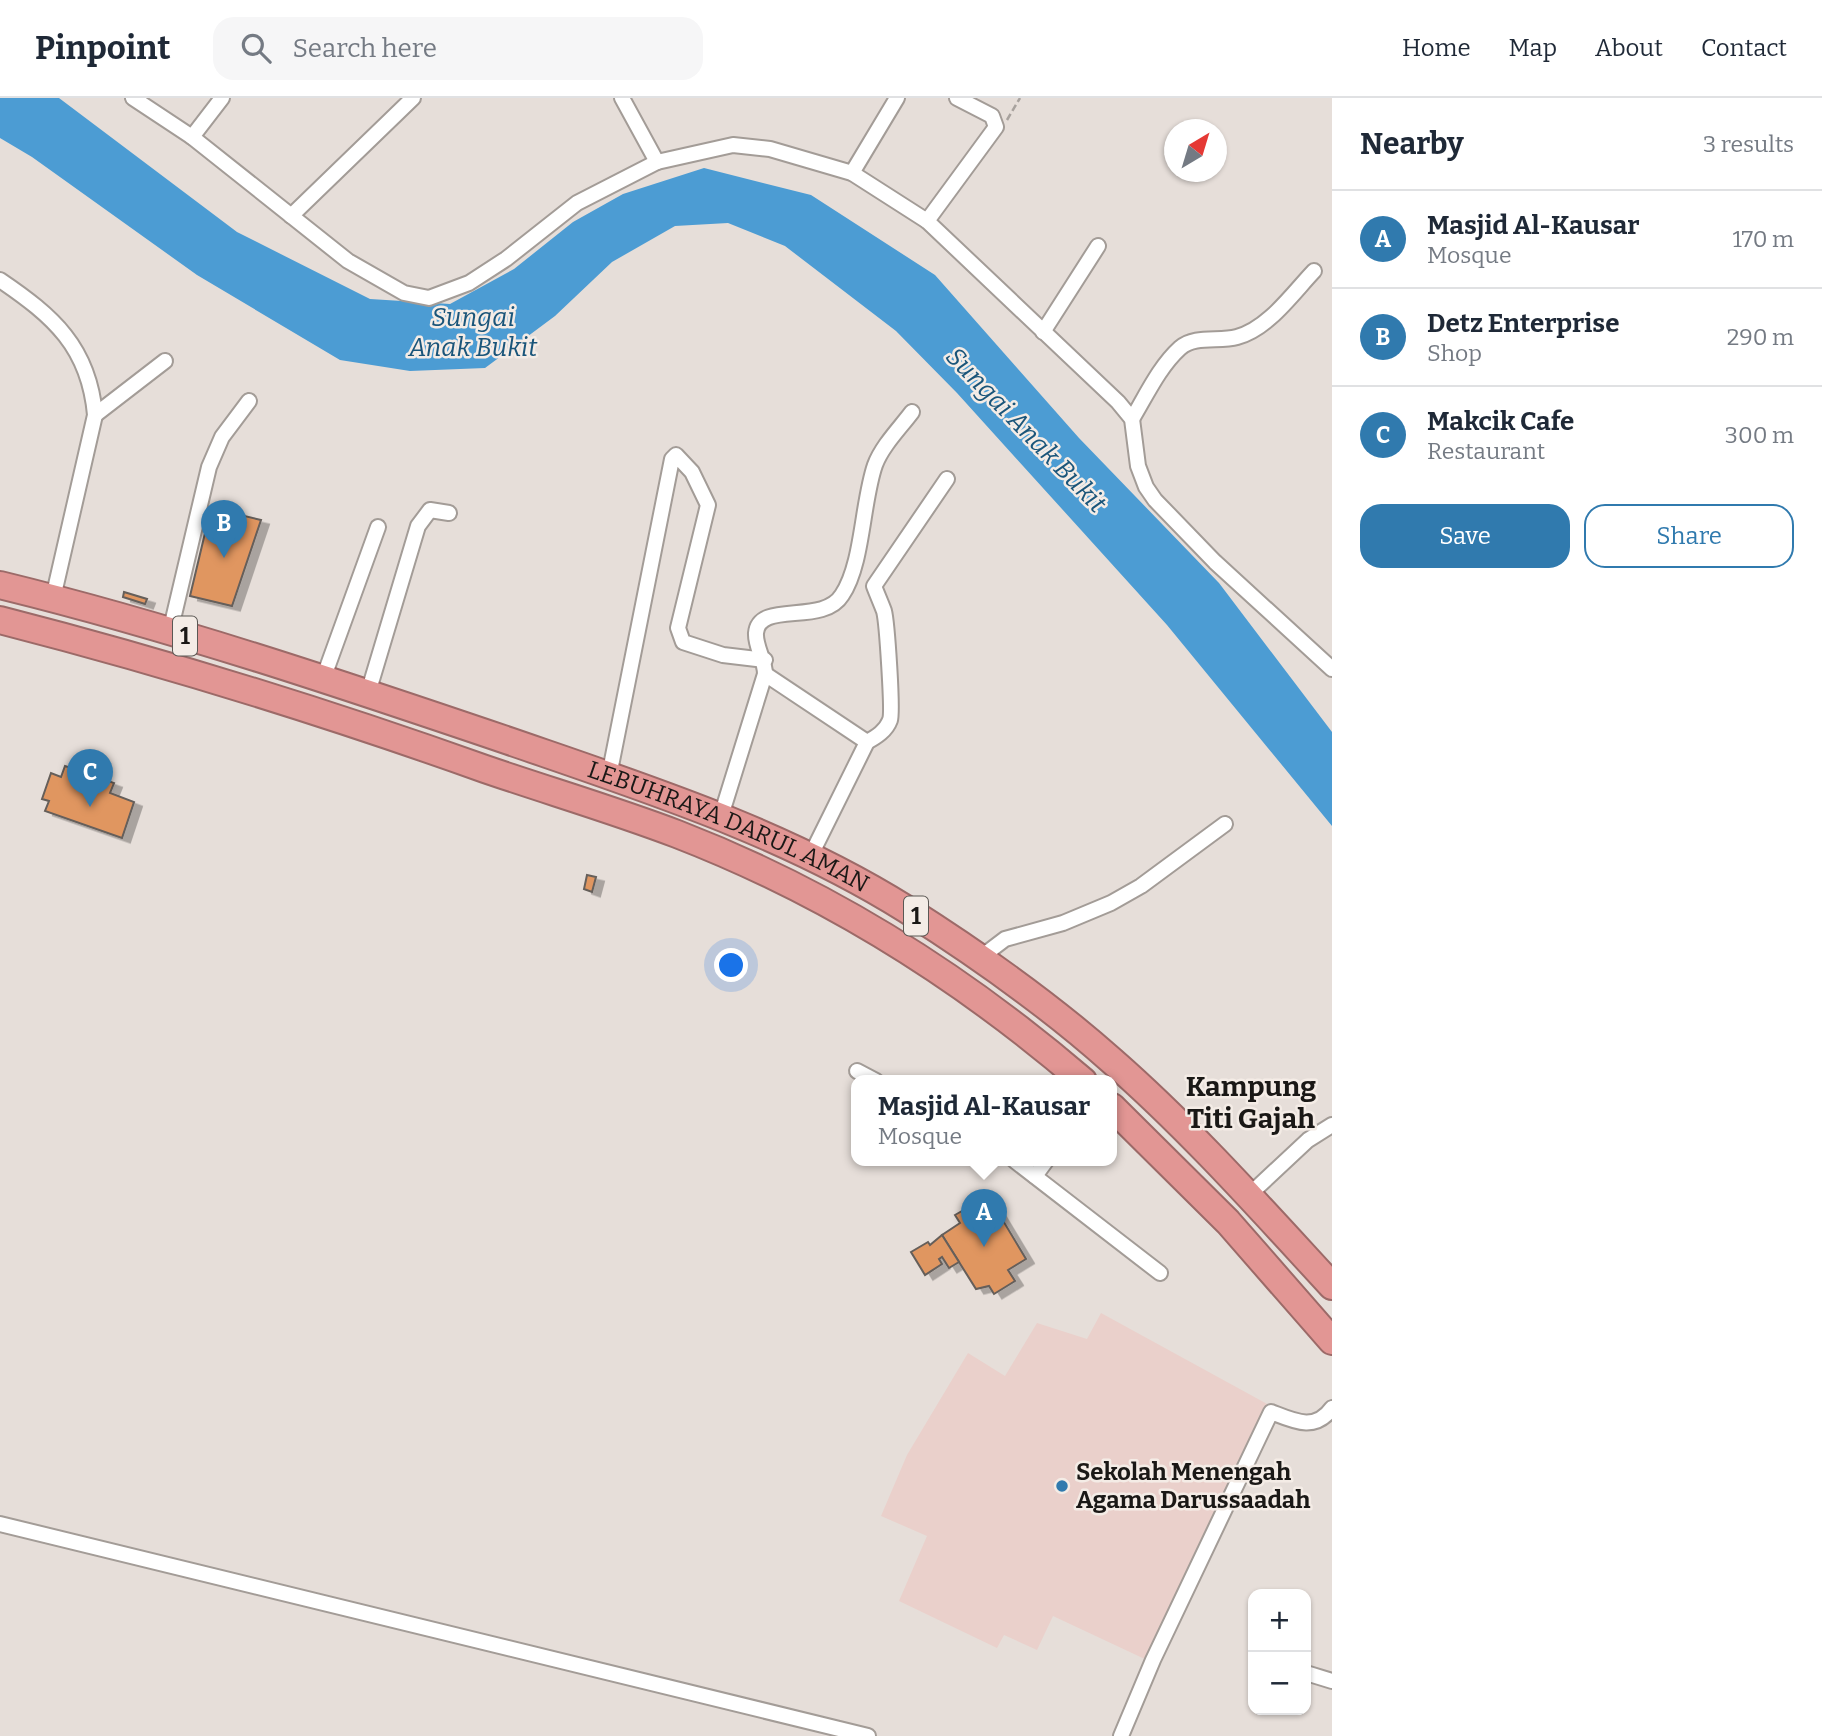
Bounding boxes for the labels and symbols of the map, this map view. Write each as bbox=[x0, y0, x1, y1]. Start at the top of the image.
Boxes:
north arrow bbox=[1164, 119, 1227, 182]
water label: Sungai Anak Bukit bbox=[408, 302, 538, 363]
water label: Sungai Anak Bukit bbox=[939, 341, 1113, 519]
pin: B bbox=[201, 500, 247, 558]
road number: 1 bbox=[173, 616, 197, 656]
pin: C bbox=[67, 749, 113, 807]
street label: LEBUHRAYA DARUL AMAN bbox=[584, 755, 874, 898]
road number: 1 bbox=[904, 896, 928, 936]
your location bbox=[714, 948, 748, 982]
district label: Kampung Titi Gajah bbox=[1186, 1070, 1316, 1135]
pin: A bbox=[961, 1189, 1007, 1247]
place label: Sekolah Menengah Agama Darussaadah bbox=[1076, 1458, 1310, 1514]
marker: Sekolah Menengah Agama Darussaadah bbox=[1054, 1478, 1070, 1494]

